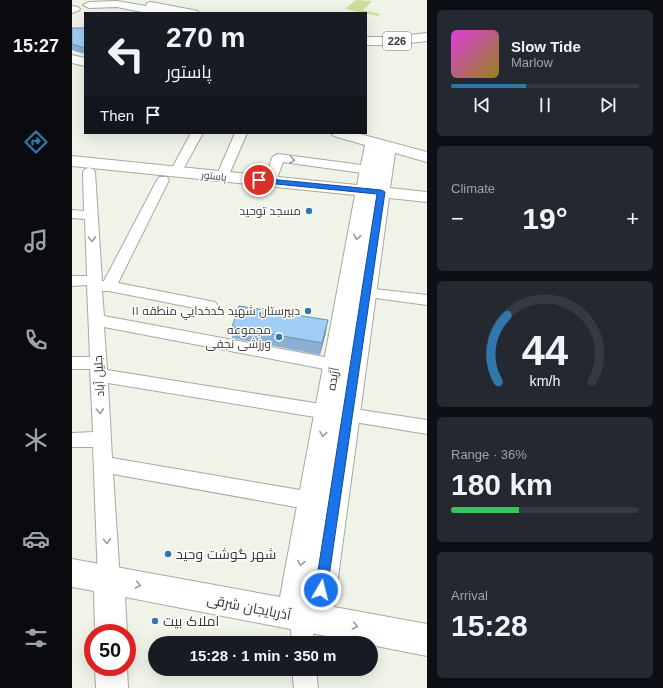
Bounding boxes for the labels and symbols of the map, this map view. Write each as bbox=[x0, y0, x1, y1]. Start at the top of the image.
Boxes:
road number: 226 bbox=[383, 32, 411, 50]
one-way arrow bbox=[289, 155, 296, 164]
pin bbox=[242, 163, 276, 197]
street label: پاستور bbox=[200, 169, 227, 184]
place label: مسجد توحید bbox=[239, 204, 301, 218]
marker: مسجد توحید bbox=[304, 206, 314, 216]
one-way arrow bbox=[353, 234, 362, 240]
one-way arrow bbox=[88, 236, 96, 242]
place label: دبيرستان شهيد كدخدايي منطقه ١١ bbox=[131, 304, 300, 321]
marker: دبيرستان شهيد كدخدايي منطقه ١١ bbox=[303, 306, 313, 316]
place label: مجموعه ورزشی نجفی bbox=[206, 323, 271, 351]
marker: مجموعه ورزشی نجفی bbox=[274, 332, 284, 342]
street label: جلیل آباد bbox=[91, 355, 107, 397]
street label: آژیده bbox=[324, 366, 342, 392]
one-way arrow bbox=[96, 408, 105, 414]
one-way arrow bbox=[320, 431, 328, 438]
one-way arrow bbox=[102, 538, 111, 544]
place label: شهر گوشت وحید bbox=[176, 546, 276, 562]
marker: شهر گوشت وحید bbox=[163, 549, 173, 559]
one-way arrow bbox=[298, 560, 306, 566]
position arrow bbox=[300, 569, 342, 611]
one-way arrow bbox=[135, 581, 141, 589]
street label: آذربایجان شرقی bbox=[206, 591, 293, 623]
place label: املاک بیت bbox=[163, 613, 219, 629]
marker: املاک بیت bbox=[150, 616, 160, 626]
one-way arrow bbox=[352, 622, 358, 630]
speed limit sign: 50 bbox=[84, 624, 136, 676]

